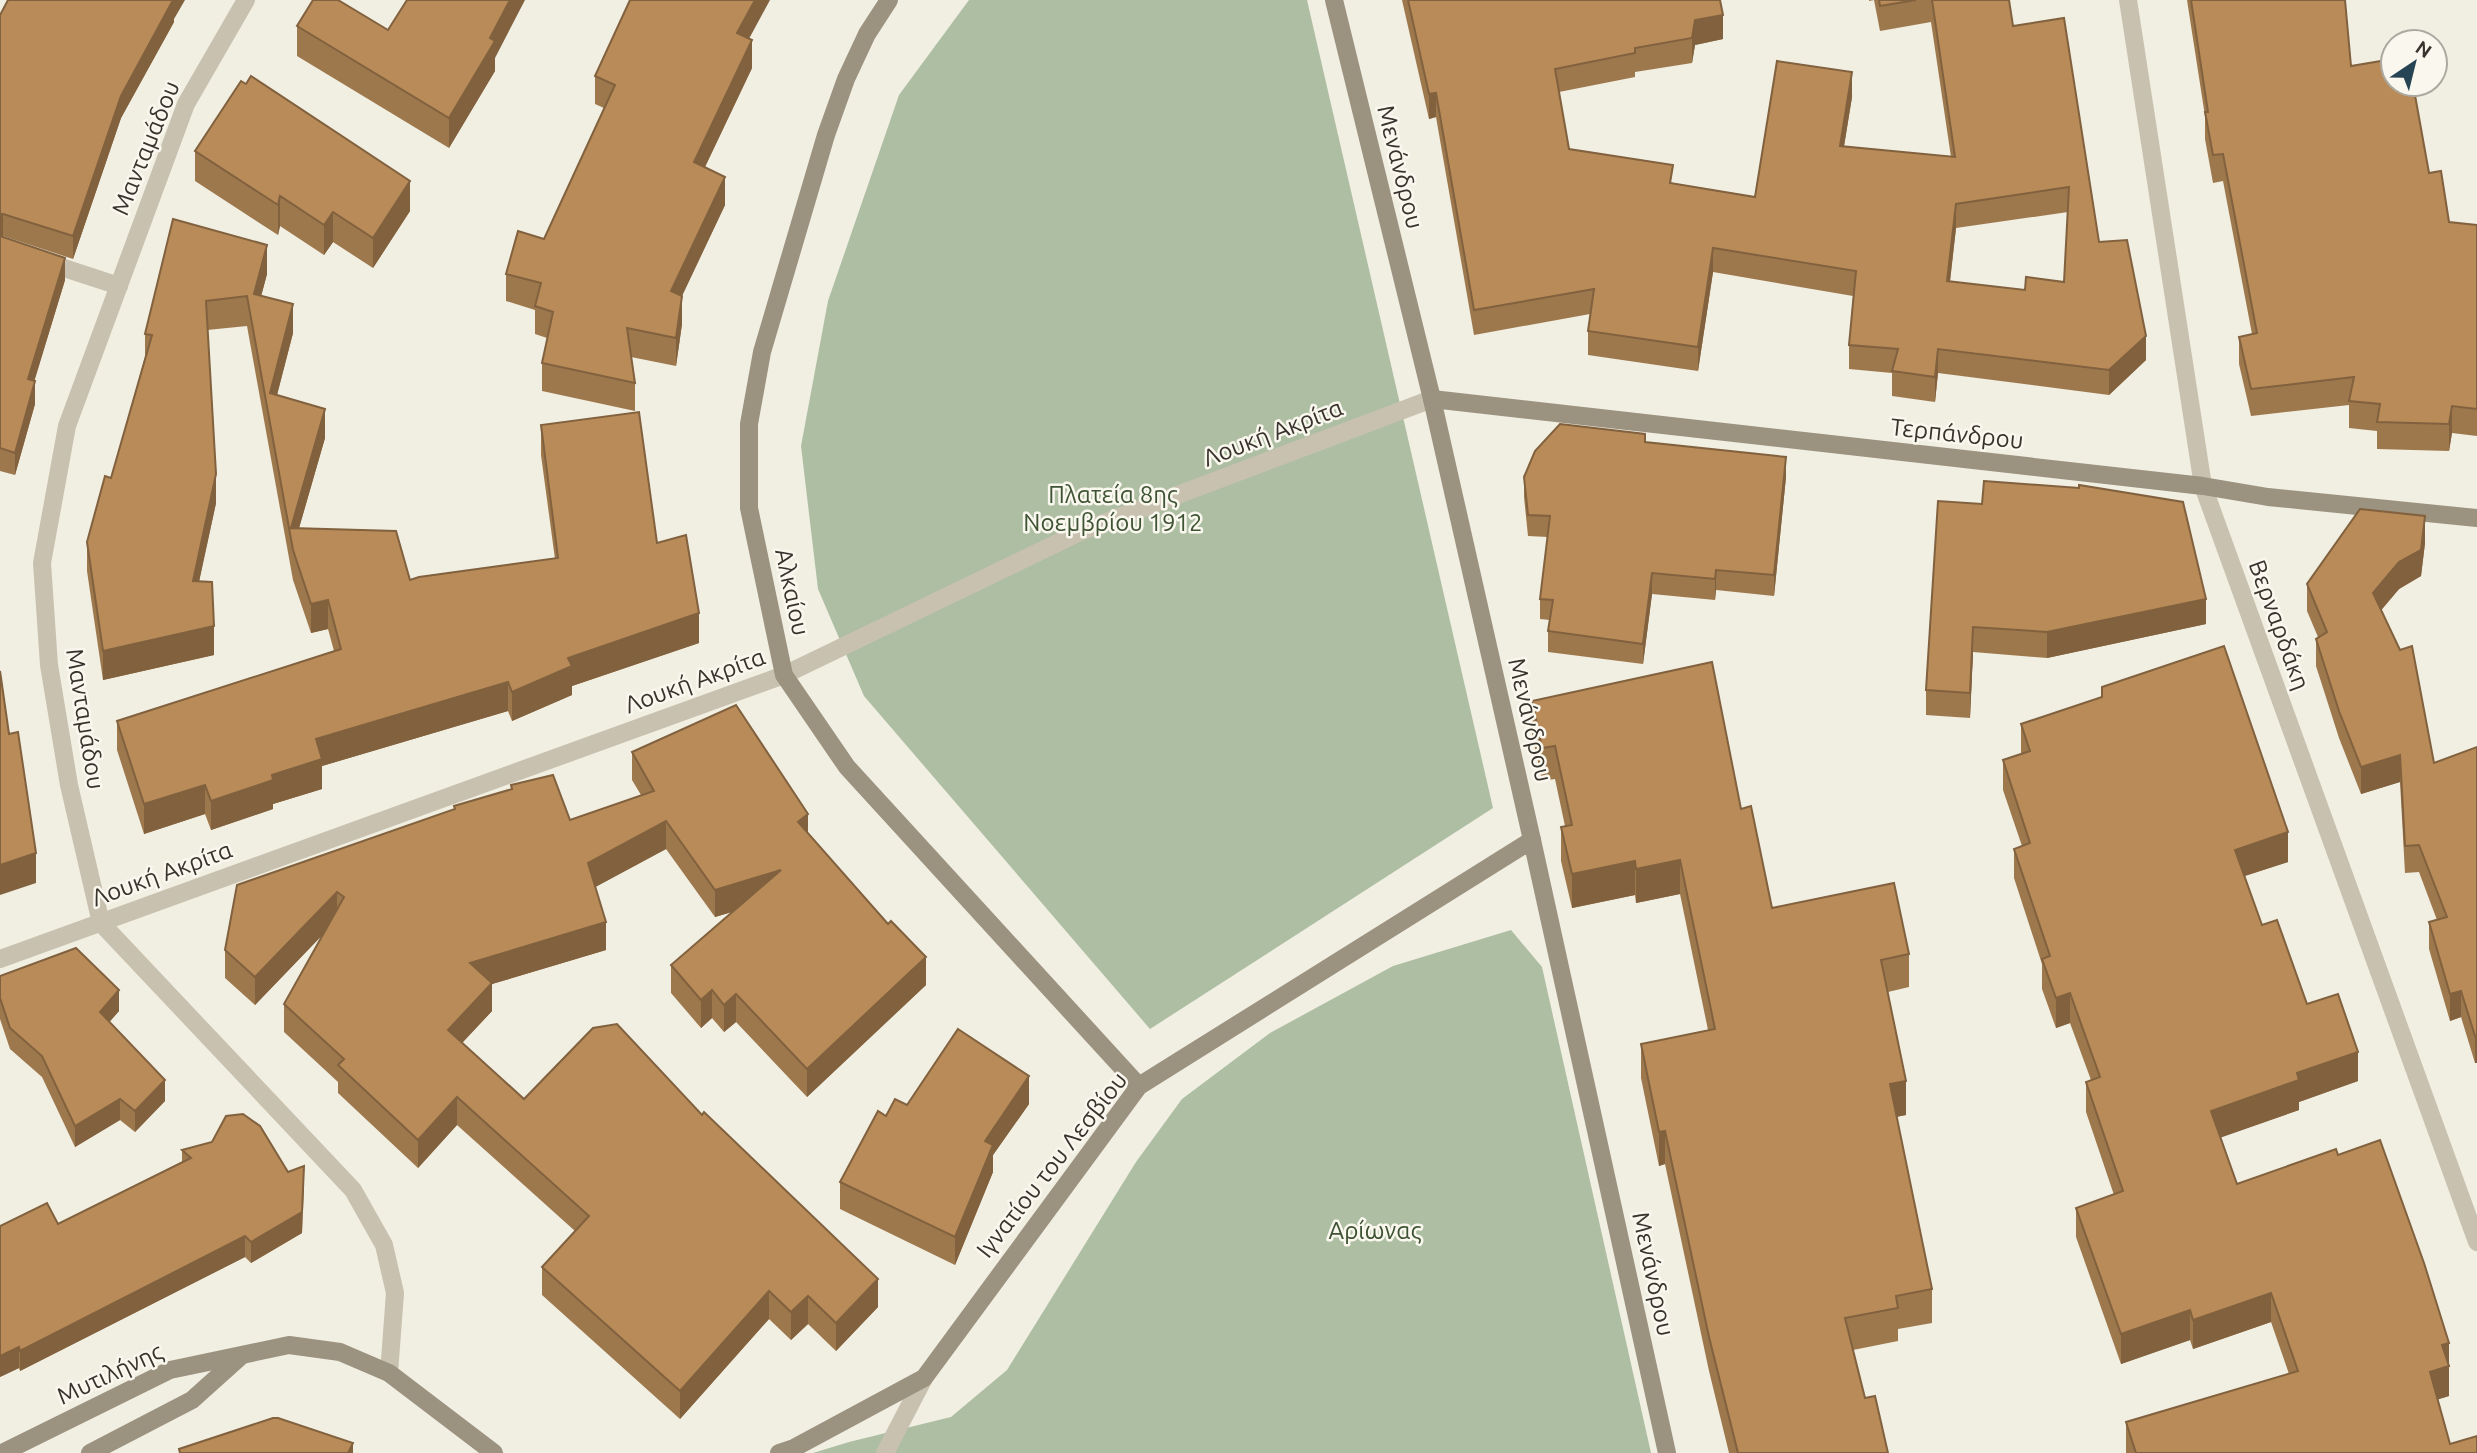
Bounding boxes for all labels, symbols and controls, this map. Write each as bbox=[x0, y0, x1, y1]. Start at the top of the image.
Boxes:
north arrow bbox=[2379, 28, 2449, 98]
text: N bbox=[2412, 36, 2436, 62]
street label: Μανταμάδου bbox=[106, 77, 185, 219]
street label: Μενάνδρου bbox=[1372, 102, 1429, 231]
street label: Λουκή Ακρίτα bbox=[1199, 393, 1347, 472]
street label: Τερπάνδρου bbox=[1889, 413, 2025, 454]
park label: Πλατεία 8ης Νοεμβρίου 1912 bbox=[1023, 481, 1203, 536]
street label: Αλκαίου bbox=[770, 546, 815, 638]
street label: Βερναρδάκη bbox=[2244, 556, 2315, 693]
street label: Λουκή Ακρίτα bbox=[621, 643, 769, 718]
street label: Μανταμάδου bbox=[61, 647, 110, 791]
street label: Μενάνδρου bbox=[1503, 655, 1558, 784]
street label: Λουκή Ακρίτα bbox=[88, 836, 236, 911]
street label: Ιγνατίου του Λεσβίου bbox=[971, 1067, 1132, 1263]
street label: Μενάνδρου bbox=[1627, 1209, 1680, 1338]
park label: Αρίωνας bbox=[1329, 1217, 1422, 1244]
street label: Μυτιλήνης bbox=[53, 1337, 167, 1410]

